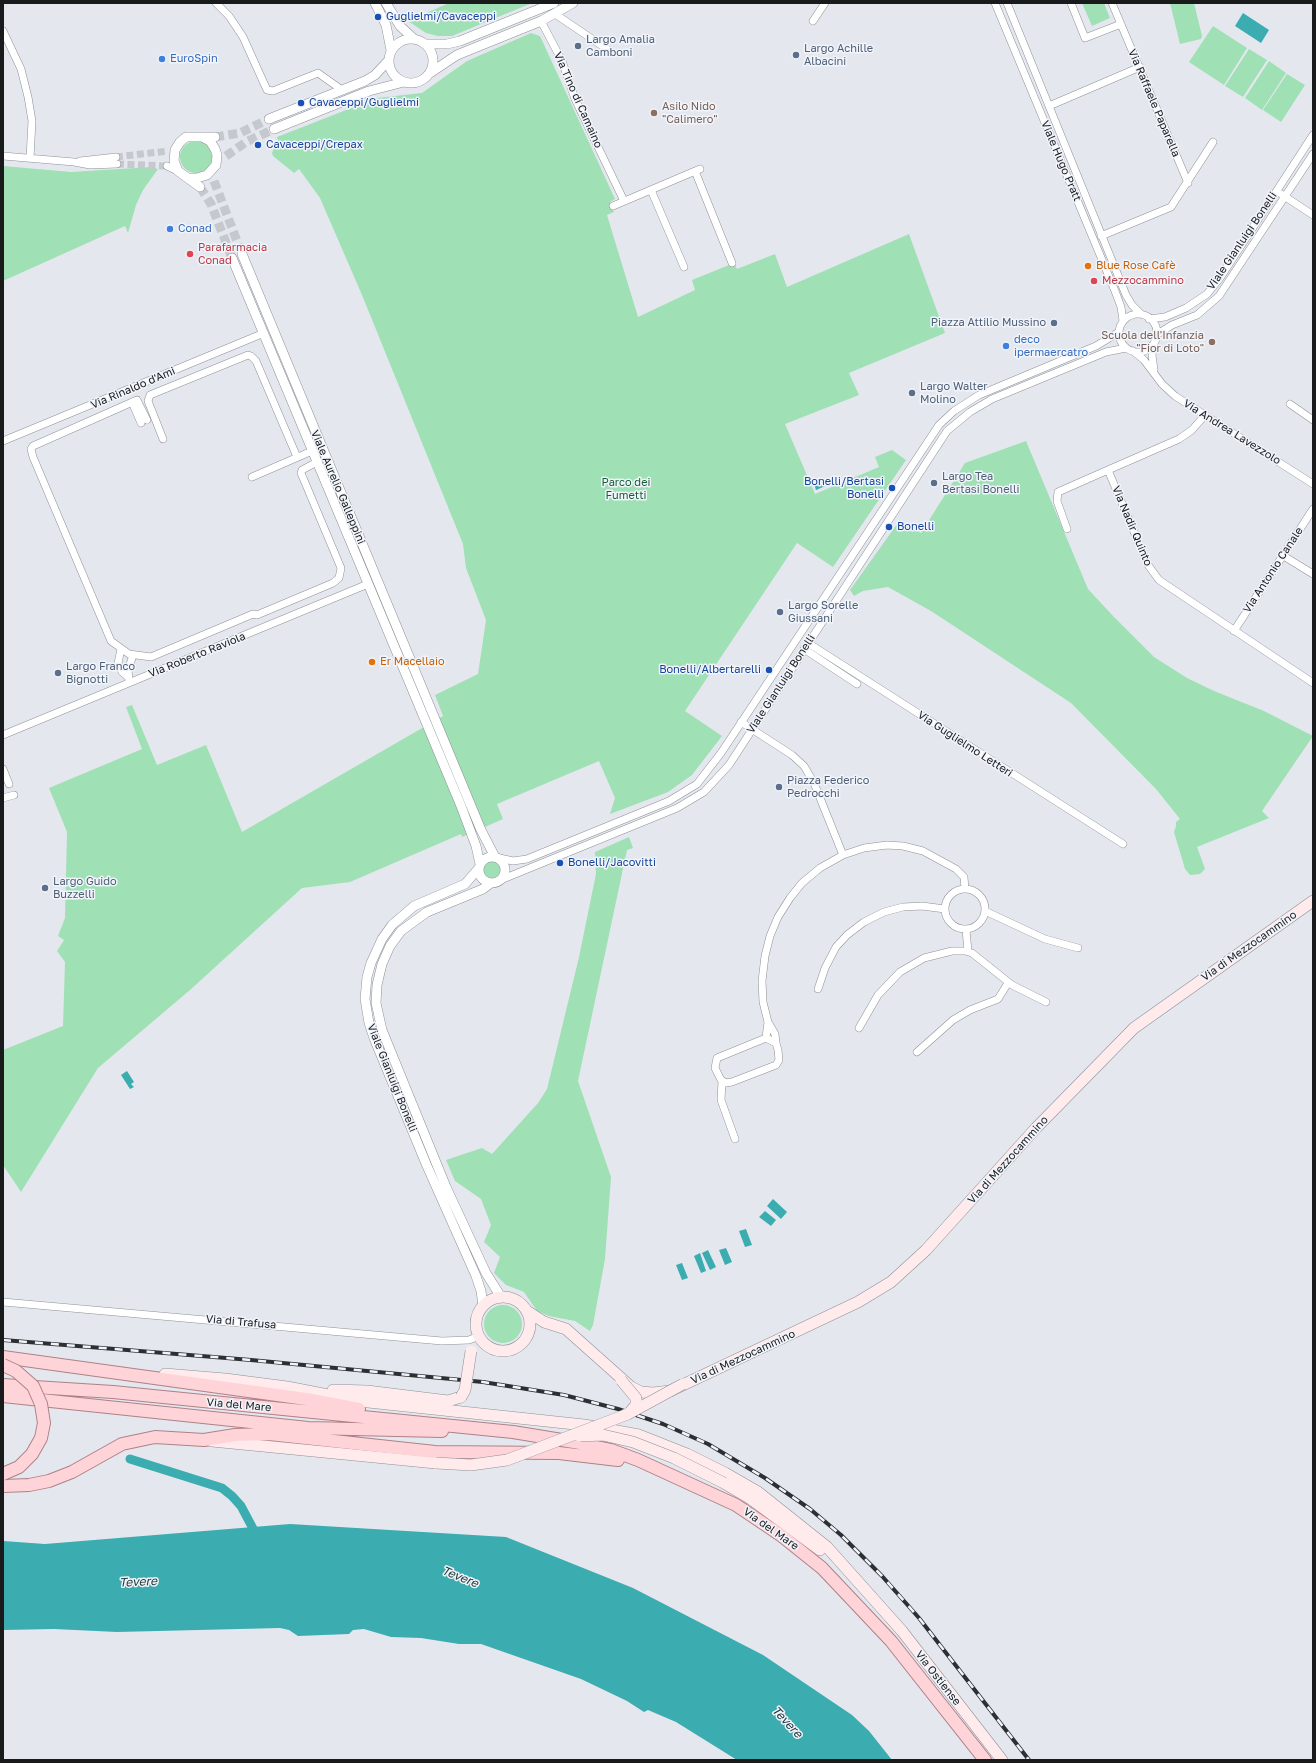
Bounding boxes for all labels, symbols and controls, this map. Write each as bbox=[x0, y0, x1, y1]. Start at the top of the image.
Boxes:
place label: Guglielmi/Cavaceppi bbox=[386, 10, 496, 24]
marker: Guglielmi/Cavaceppi bbox=[373, 12, 383, 22]
place label: Largo Amalia Camboni bbox=[586, 33, 655, 59]
marker: Largo Amalia Camboni bbox=[573, 41, 583, 51]
place label: Largo Achille Albacini bbox=[804, 42, 873, 68]
street label: Via Raffaele Paparella bbox=[1125, 47, 1183, 159]
street label: Via Tino di Camaino bbox=[551, 50, 605, 150]
marker: Largo Achille Albacini bbox=[791, 50, 801, 60]
place label: EuroSpin bbox=[170, 52, 218, 66]
marker: EuroSpin bbox=[157, 54, 167, 64]
place label: Cavaceppi/Guglielmi bbox=[309, 96, 419, 110]
marker: Cavaceppi/Guglielmi bbox=[296, 98, 306, 108]
place label: Asilo Nido "Calimero" bbox=[662, 100, 718, 126]
marker: Asilo Nido "Calimero" bbox=[649, 108, 659, 118]
street label: Viale Hugo Pratt bbox=[1038, 119, 1084, 203]
place label: Cavaceppi/Crepax bbox=[266, 138, 363, 152]
marker: Cavaceppi/Crepax bbox=[253, 140, 263, 150]
street label: Viale Gianluigi Bonelli bbox=[1204, 189, 1280, 293]
place label: Conad bbox=[178, 222, 212, 236]
marker: Conad bbox=[165, 224, 175, 234]
place label: Parafarmacia Conad bbox=[198, 241, 267, 267]
marker: Parafarmacia Conad bbox=[185, 249, 195, 259]
place label: Blue Rose Cafè bbox=[1096, 259, 1176, 273]
marker: Blue Rose Cafè bbox=[1083, 261, 1093, 271]
place label: Mezzocammino bbox=[1102, 274, 1184, 288]
marker: Mezzocammino bbox=[1089, 276, 1099, 286]
place label: Piazza Attilio Mussino bbox=[931, 316, 1046, 330]
marker: Piazza Attilio Mussino bbox=[1049, 318, 1059, 328]
place label: Scuola dell'Infanzia "Fior di Loto" bbox=[1101, 329, 1204, 355]
place label: deco ipermaercatro bbox=[1014, 333, 1088, 359]
marker: Scuola dell'Infanzia "Fior di Loto" bbox=[1207, 337, 1217, 347]
marker: deco ipermaercatro bbox=[1001, 341, 1011, 351]
street label: Via Rinaldo d'Ami bbox=[89, 364, 177, 412]
place label: Largo Walter Molino bbox=[920, 380, 988, 406]
marker: Largo Walter Molino bbox=[907, 388, 917, 398]
street label: Via Andrea Lavezzolo bbox=[1181, 397, 1283, 467]
street label: Viale Aurelio Galleppini bbox=[308, 428, 368, 546]
place label: Largo Tea Bertasi Bonelli bbox=[942, 470, 1020, 496]
place label: Bonelli/Bertasi Bonelli bbox=[804, 475, 884, 501]
park label: Parco dei Fumetti bbox=[602, 476, 650, 502]
marker: Largo Tea Bertasi Bonelli bbox=[929, 478, 939, 488]
marker: Bonelli/Bertasi Bonelli bbox=[887, 483, 897, 493]
street label: Via Nadir Quinto bbox=[1109, 484, 1155, 568]
place label: Bonelli bbox=[897, 520, 934, 534]
marker: Bonelli bbox=[884, 522, 894, 532]
street label: Via Antonio Canale bbox=[1240, 525, 1306, 615]
place label: Largo Sorelle Giussani bbox=[788, 599, 858, 625]
marker: Largo Sorelle Giussani bbox=[775, 607, 785, 617]
street label: Via Roberto Raviola bbox=[147, 630, 247, 680]
street label: Viale Gianluigi Bonelli bbox=[744, 632, 818, 736]
place label: Er Macellaio bbox=[380, 655, 445, 669]
marker: Er Macellaio bbox=[367, 657, 377, 667]
place label: Largo Franco Bignotti bbox=[66, 660, 135, 686]
place label: Bonelli/Albertarelli bbox=[659, 663, 761, 677]
marker: Bonelli/Albertarelli bbox=[764, 665, 774, 675]
marker: Largo Franco Bignotti bbox=[53, 668, 63, 678]
street label: Via Guglielmo Letteri bbox=[915, 708, 1015, 780]
place label: Piazza Federico Pedrocchi bbox=[787, 774, 869, 800]
marker: Piazza Federico Pedrocchi bbox=[774, 782, 784, 792]
place label: Bonelli/Jacovitti bbox=[568, 856, 656, 870]
marker: Bonelli/Jacovitti bbox=[555, 858, 565, 868]
place label: Largo Guido Buzzelli bbox=[53, 875, 117, 901]
marker: Largo Guido Buzzelli bbox=[40, 883, 50, 893]
street label: Via di Mezzocammino bbox=[1199, 908, 1299, 984]
street label: Viale Gianluigi Bonelli bbox=[364, 1022, 420, 1134]
street label: Via di Mezzocammino bbox=[965, 1113, 1051, 1207]
street label: Via di Trafusa bbox=[205, 1312, 277, 1332]
street label: Via di Mezzocammino bbox=[689, 1327, 797, 1387]
street label: Via del Mare bbox=[206, 1396, 272, 1414]
street label: Via del Mare bbox=[741, 1505, 801, 1553]
water label: Tevere bbox=[440, 1563, 480, 1591]
water label: Tevere bbox=[119, 1574, 157, 1590]
street label: Via Ostiense bbox=[912, 1648, 964, 1708]
water label: Tevere bbox=[769, 1703, 805, 1741]

